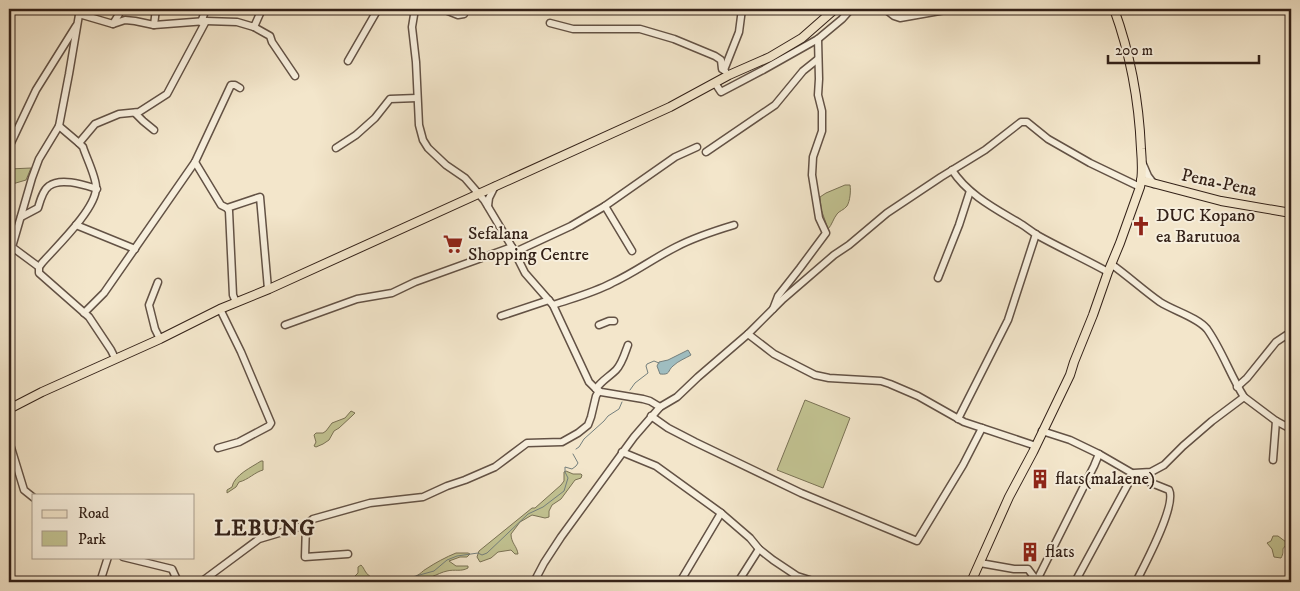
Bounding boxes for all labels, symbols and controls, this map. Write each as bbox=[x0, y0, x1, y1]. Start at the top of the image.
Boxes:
scale bar bbox=[1108, 32, 1259, 64]
text: 200 m bbox=[1115, 41, 1153, 60]
street label: Pena-Pena bbox=[1179, 164, 1259, 202]
place label: DUC Kopano ea Barutuoa bbox=[1156, 205, 1255, 248]
church icon: DUC Kopano ea Barutuoa bbox=[1130, 215, 1152, 237]
place label: Sefalana Shopping Centre bbox=[468, 223, 589, 266]
supermarket icon: Sefalana Shopping Centre bbox=[442, 233, 464, 255]
building icon: flats(malaene) bbox=[1029, 468, 1051, 490]
place label: flats(malaene) bbox=[1055, 468, 1155, 490]
legend bbox=[32, 494, 195, 558]
text: Road bbox=[78, 504, 110, 523]
district label: LEBUNG bbox=[214, 515, 316, 542]
text: Park bbox=[78, 530, 107, 549]
building icon: flats bbox=[1019, 541, 1041, 563]
place label: flats bbox=[1045, 541, 1075, 563]

